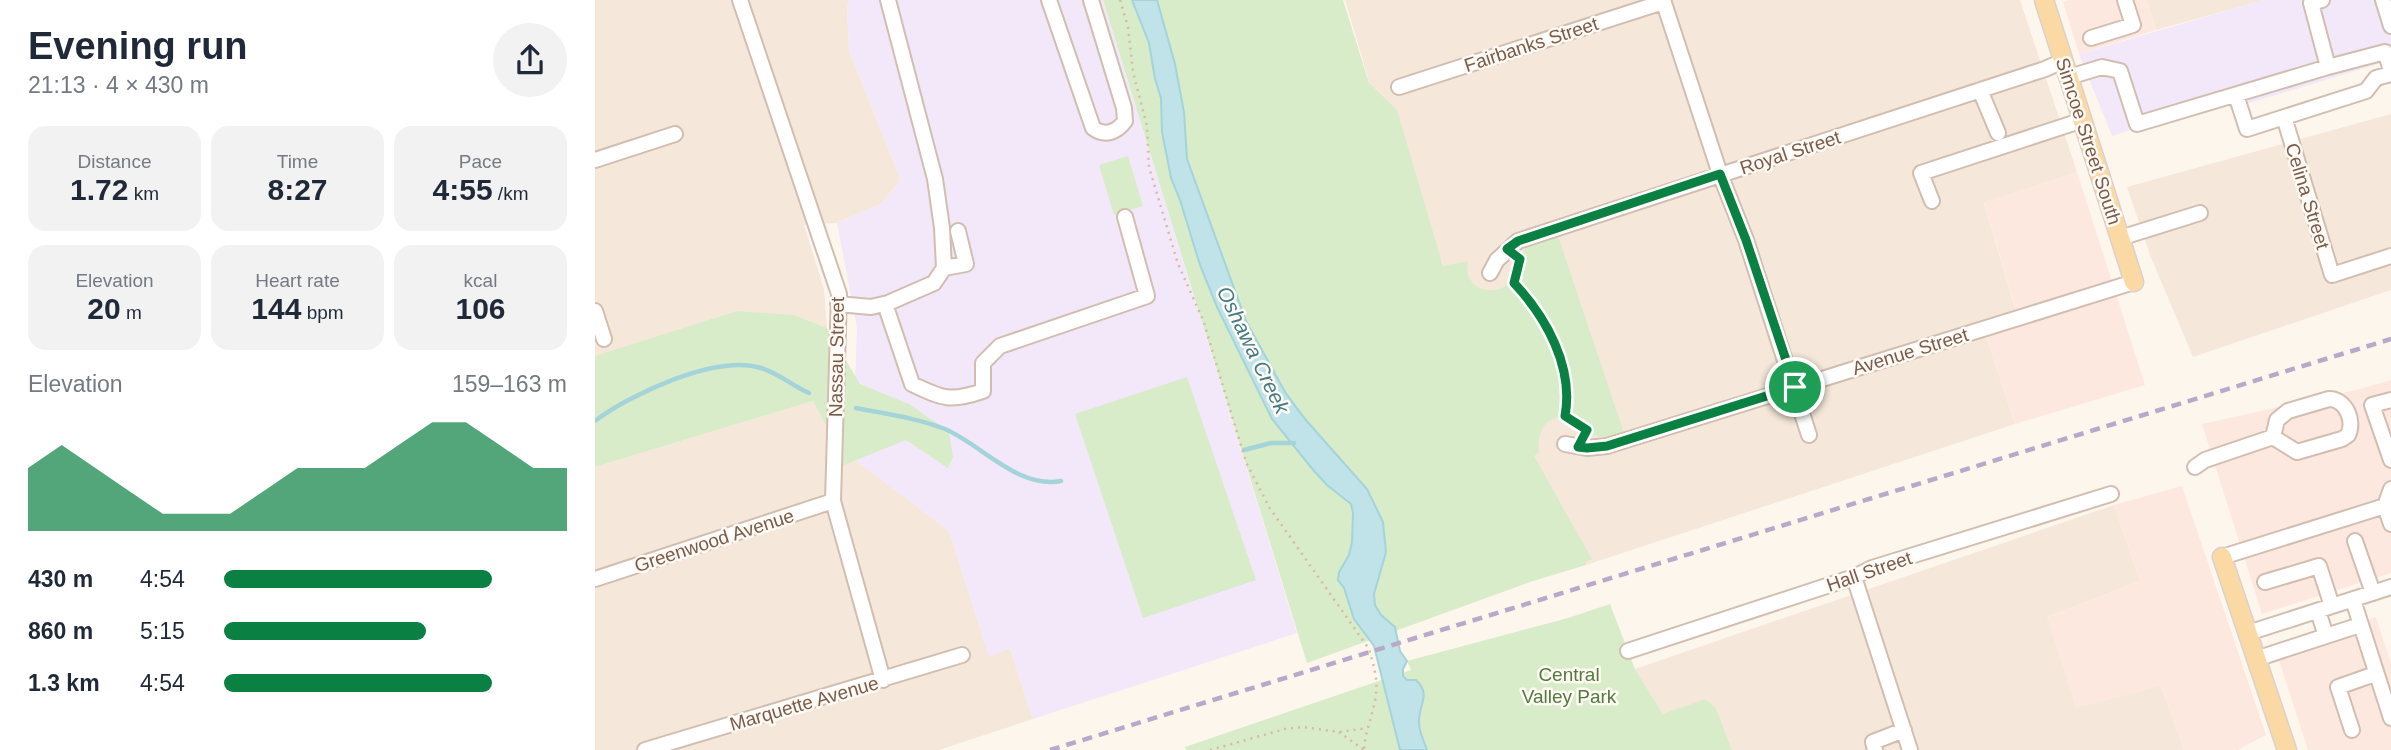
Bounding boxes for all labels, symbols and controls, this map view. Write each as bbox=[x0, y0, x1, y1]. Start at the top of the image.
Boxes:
street label: Fairbanks Street bbox=[1462, 13, 1601, 76]
button: share bbox=[493, 23, 567, 97]
text: Evening run bbox=[28, 25, 248, 67]
street label: Simcoe Street South bbox=[2052, 55, 2125, 227]
text: 21:13 · 4 × 430 m bbox=[28, 72, 209, 98]
street label: Royal Street bbox=[1737, 126, 1844, 179]
street label: Celina Street bbox=[2281, 141, 2334, 252]
text: Distance bbox=[78, 151, 151, 172]
text: Time bbox=[277, 151, 318, 172]
text: Pace bbox=[459, 151, 502, 172]
text: 1.72 bbox=[70, 173, 128, 206]
text: 8:27 bbox=[267, 173, 328, 206]
text: 4:55 bbox=[433, 173, 493, 206]
text: km bbox=[128, 183, 159, 204]
text: /km bbox=[493, 183, 528, 204]
text: Elevation bbox=[75, 270, 154, 291]
text: Heart rate bbox=[255, 270, 340, 291]
text: kcal bbox=[464, 270, 497, 291]
water label: Oshawa Creek bbox=[1213, 282, 1295, 419]
text: 20 bbox=[87, 292, 121, 325]
text: 144 bbox=[251, 292, 301, 325]
text: 106 bbox=[455, 292, 506, 325]
street label: Nassau Street bbox=[825, 296, 848, 417]
text: m bbox=[121, 302, 142, 323]
text: bpm bbox=[301, 302, 344, 323]
street label: Avenue Street bbox=[1850, 324, 1971, 379]
pin bbox=[1765, 357, 1825, 417]
icon: arrive bbox=[1776, 368, 1814, 406]
text: Elevation bbox=[28, 371, 123, 397]
text: 159–163 m bbox=[452, 371, 567, 397]
street label: Greenwood Avenue bbox=[632, 505, 797, 576]
street label: Hall Street bbox=[1824, 547, 1915, 596]
text: 430 m bbox=[28, 566, 93, 592]
text: 4:54 bbox=[140, 566, 185, 592]
text: 860 m bbox=[28, 618, 93, 644]
text: 5:15 bbox=[140, 618, 185, 644]
park label: Central Valley Park bbox=[1522, 664, 1617, 707]
text: 1.3 km bbox=[28, 670, 100, 696]
text: 4:54 bbox=[140, 670, 185, 696]
street label: Marquette Avenue bbox=[727, 672, 881, 735]

